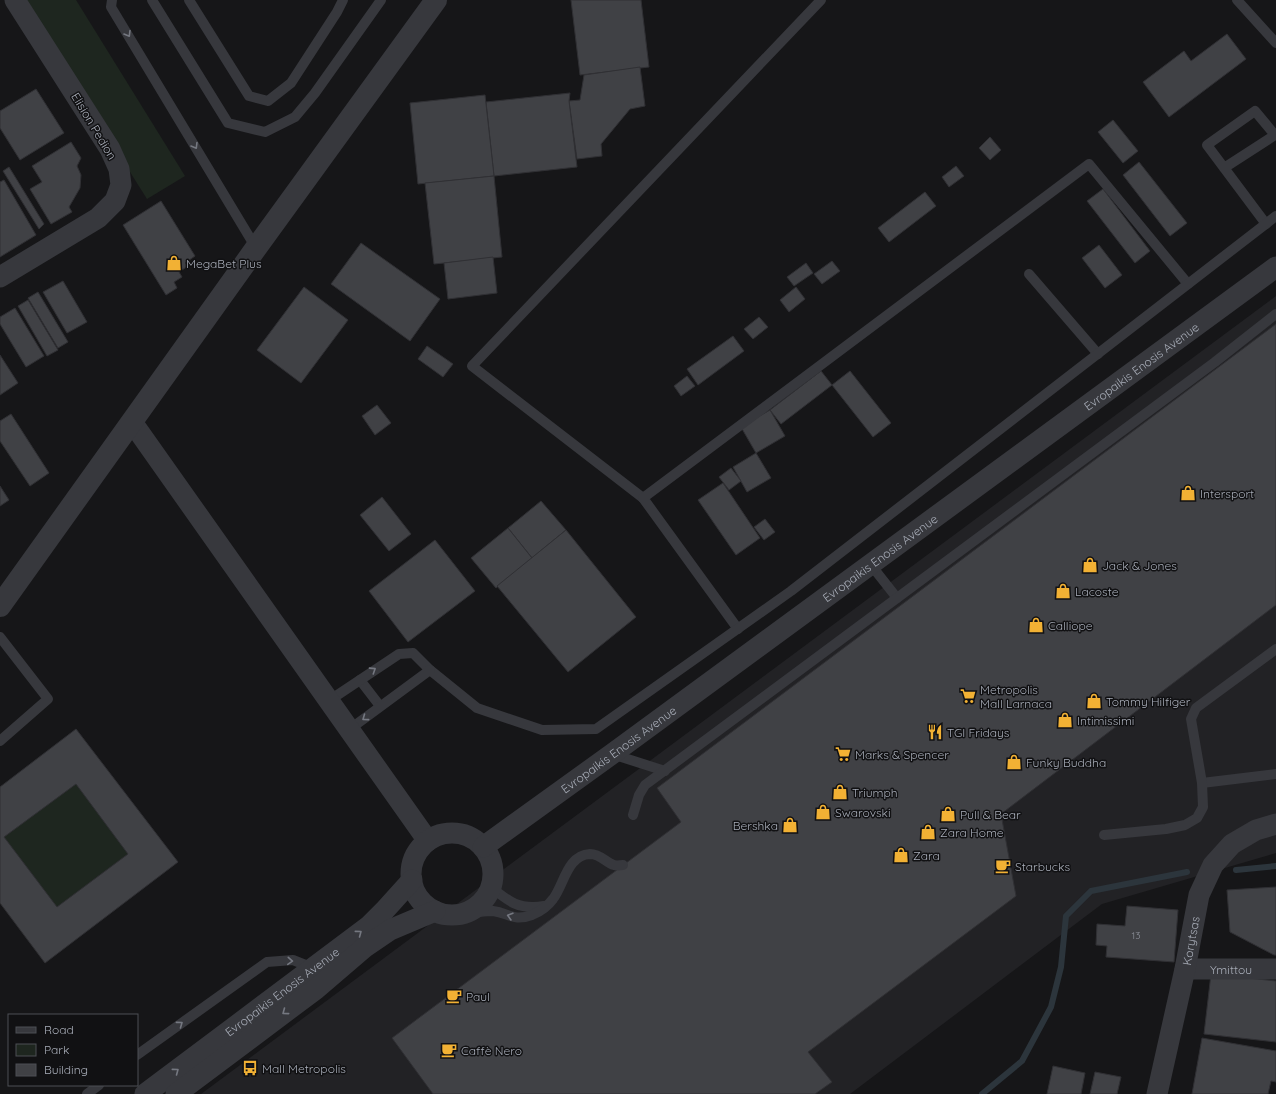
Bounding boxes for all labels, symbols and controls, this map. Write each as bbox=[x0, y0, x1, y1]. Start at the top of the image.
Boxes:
one-way arrow bbox=[123, 30, 130, 37]
street label: Elision Pedion bbox=[68, 90, 120, 162]
one-way arrow bbox=[190, 142, 197, 149]
shop icon: MegaBet Plus bbox=[165, 254, 183, 272]
place label: MegaBet Plus bbox=[186, 256, 262, 271]
street label: Evropaikis Enosis Avenue bbox=[1081, 319, 1202, 413]
shop icon: Intersport bbox=[1179, 484, 1197, 502]
place label: Intersport bbox=[1200, 486, 1254, 501]
street label: Evropaikis Enosis Avenue bbox=[819, 510, 940, 605]
shop icon: Jack & Jones bbox=[1081, 556, 1099, 574]
place label: Jack & Jones bbox=[1102, 558, 1177, 573]
shop icon: Lacoste bbox=[1054, 582, 1072, 600]
place label: Lacoste bbox=[1075, 584, 1119, 599]
shop icon: Calliope bbox=[1027, 616, 1045, 634]
place label: Calliope bbox=[1048, 618, 1093, 633]
one-way arrow bbox=[369, 668, 376, 675]
place label: Metropolis Mall Larnaca bbox=[980, 682, 1052, 711]
supermarket icon: Metropolis Mall Larnaca bbox=[959, 687, 977, 705]
shop icon: Tommy Hilfiger bbox=[1085, 692, 1103, 710]
place label: Tommy Hilfiger bbox=[1106, 694, 1191, 709]
street label: Evropaikis Enosis Avenue bbox=[558, 702, 679, 796]
shop icon: Intimissimi bbox=[1056, 711, 1074, 729]
one-way arrow bbox=[362, 713, 369, 720]
place label: Intimissimi bbox=[1077, 713, 1134, 728]
restaurant icon: TGI Fridays bbox=[926, 723, 944, 741]
place label: TGI Fridays bbox=[947, 725, 1010, 740]
supermarket icon: Marks & Spencer bbox=[834, 745, 852, 763]
place label: Marks & Spencer bbox=[855, 747, 949, 762]
shop icon: Funky Buddha bbox=[1005, 753, 1023, 771]
place label: Funky Buddha bbox=[1026, 755, 1106, 770]
shop icon: Triumph bbox=[831, 783, 849, 801]
place label: Triumph bbox=[852, 785, 898, 800]
shop icon: Swarovski bbox=[814, 803, 832, 821]
place label: Swarovski bbox=[835, 805, 891, 820]
shop icon: Pull & Bear bbox=[939, 805, 957, 823]
place label: Pull & Bear bbox=[960, 807, 1021, 822]
shop icon: Bershka bbox=[781, 816, 799, 834]
place label: Bershka bbox=[733, 818, 778, 833]
shop icon: Zara Home bbox=[919, 823, 937, 841]
place label: Zara Home bbox=[940, 825, 1004, 840]
shop icon: Zara bbox=[892, 846, 910, 864]
place label: Zara bbox=[913, 848, 940, 863]
cafe icon: Starbucks bbox=[994, 857, 1012, 875]
place label: Starbucks bbox=[1015, 859, 1070, 874]
one-way arrow bbox=[507, 912, 514, 921]
street label: Korytsas bbox=[1178, 915, 1202, 966]
house number: 13 bbox=[1132, 929, 1140, 942]
one-way arrow bbox=[354, 931, 361, 938]
street label: Evropaikis Enosis Avenue bbox=[222, 944, 342, 1039]
one-way arrow bbox=[287, 957, 293, 966]
street label: Ymittou bbox=[1210, 962, 1252, 977]
cafe icon: Paul bbox=[445, 987, 463, 1005]
place label: Paul bbox=[466, 989, 490, 1004]
one-way arrow bbox=[282, 1008, 289, 1015]
legend bbox=[8, 1014, 138, 1086]
one-way arrow bbox=[176, 1021, 183, 1029]
text: Road bbox=[44, 1022, 74, 1037]
cafe icon: Caffè Nero bbox=[440, 1041, 458, 1059]
text: Park bbox=[44, 1042, 69, 1057]
place label: Caffè Nero bbox=[461, 1043, 522, 1058]
bus stop icon: Mall Metropolis bbox=[241, 1059, 259, 1077]
place label: Mall Metropolis bbox=[262, 1061, 346, 1076]
text: Building bbox=[44, 1062, 88, 1077]
one-way arrow bbox=[172, 1068, 179, 1075]

